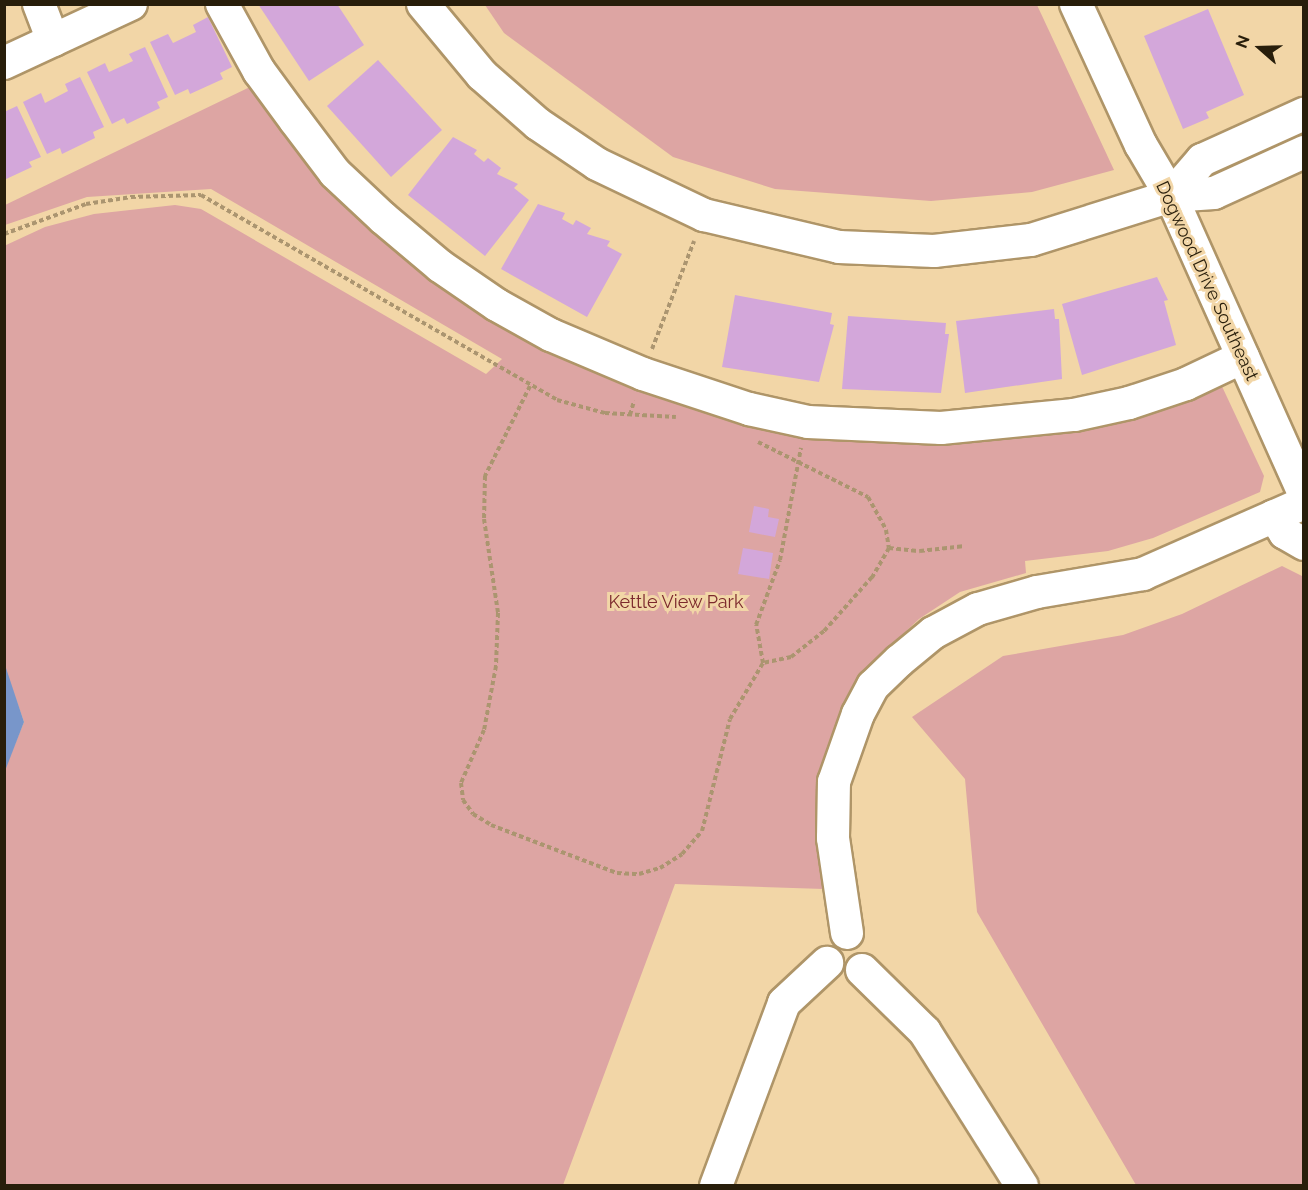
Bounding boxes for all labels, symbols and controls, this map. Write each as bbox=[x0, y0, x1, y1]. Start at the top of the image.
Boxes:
north arrow bbox=[1230, 18, 1290, 78]
text: N bbox=[1232, 33, 1254, 51]
street label: Dogwood Drive Southeast bbox=[1151, 178, 1263, 384]
park label: Kettle View Park bbox=[608, 591, 744, 613]

